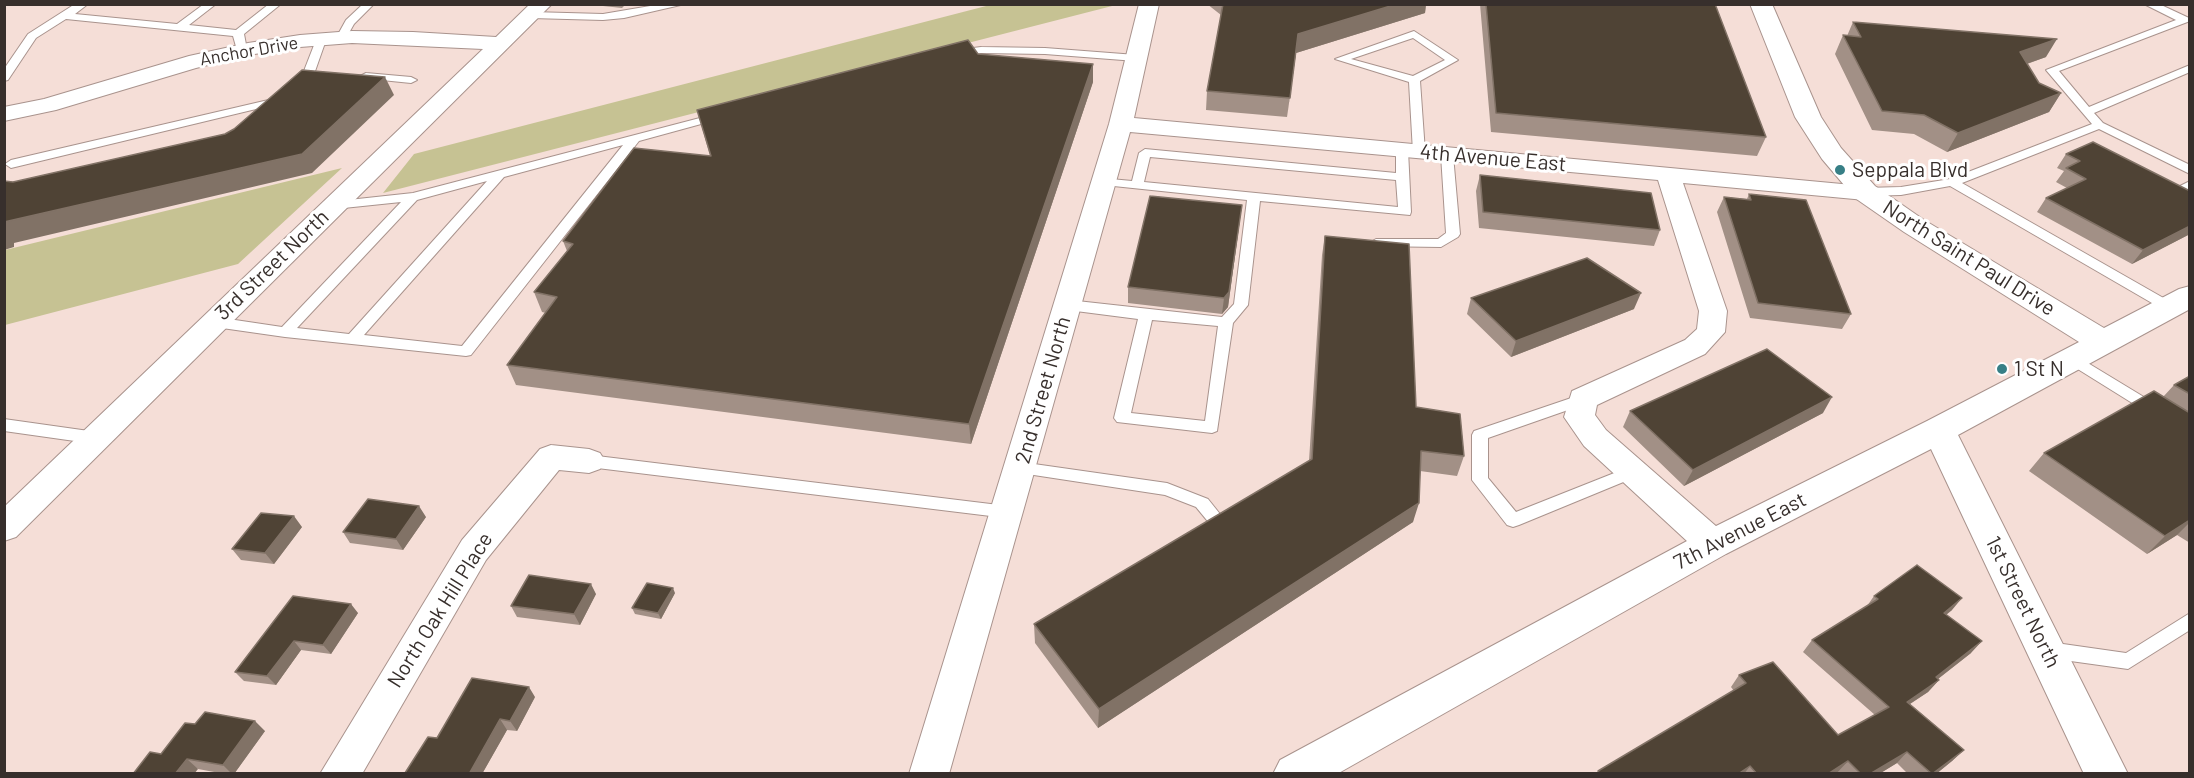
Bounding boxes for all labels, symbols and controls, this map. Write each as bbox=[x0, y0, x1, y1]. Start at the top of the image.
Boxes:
street label: Anchor Drive bbox=[198, 32, 300, 70]
street label: 4th Avenue East bbox=[1419, 139, 1567, 177]
place label: Seppala Blvd bbox=[1852, 157, 1968, 183]
marker: Seppala Blvd bbox=[1833, 163, 1847, 177]
street label: North Saint Paul Drive bbox=[1878, 195, 2060, 321]
street label: 3rd Street North bbox=[210, 204, 334, 326]
street label: 2nd Street North bbox=[1010, 313, 1076, 467]
place label: 1 St N bbox=[2014, 356, 2064, 382]
marker: 1 St N bbox=[1995, 362, 2009, 376]
street label: 7th Avenue East bbox=[1670, 487, 1810, 575]
street label: North Oak Hill Place bbox=[382, 528, 498, 692]
street label: 1st Street North bbox=[1980, 532, 2066, 672]

